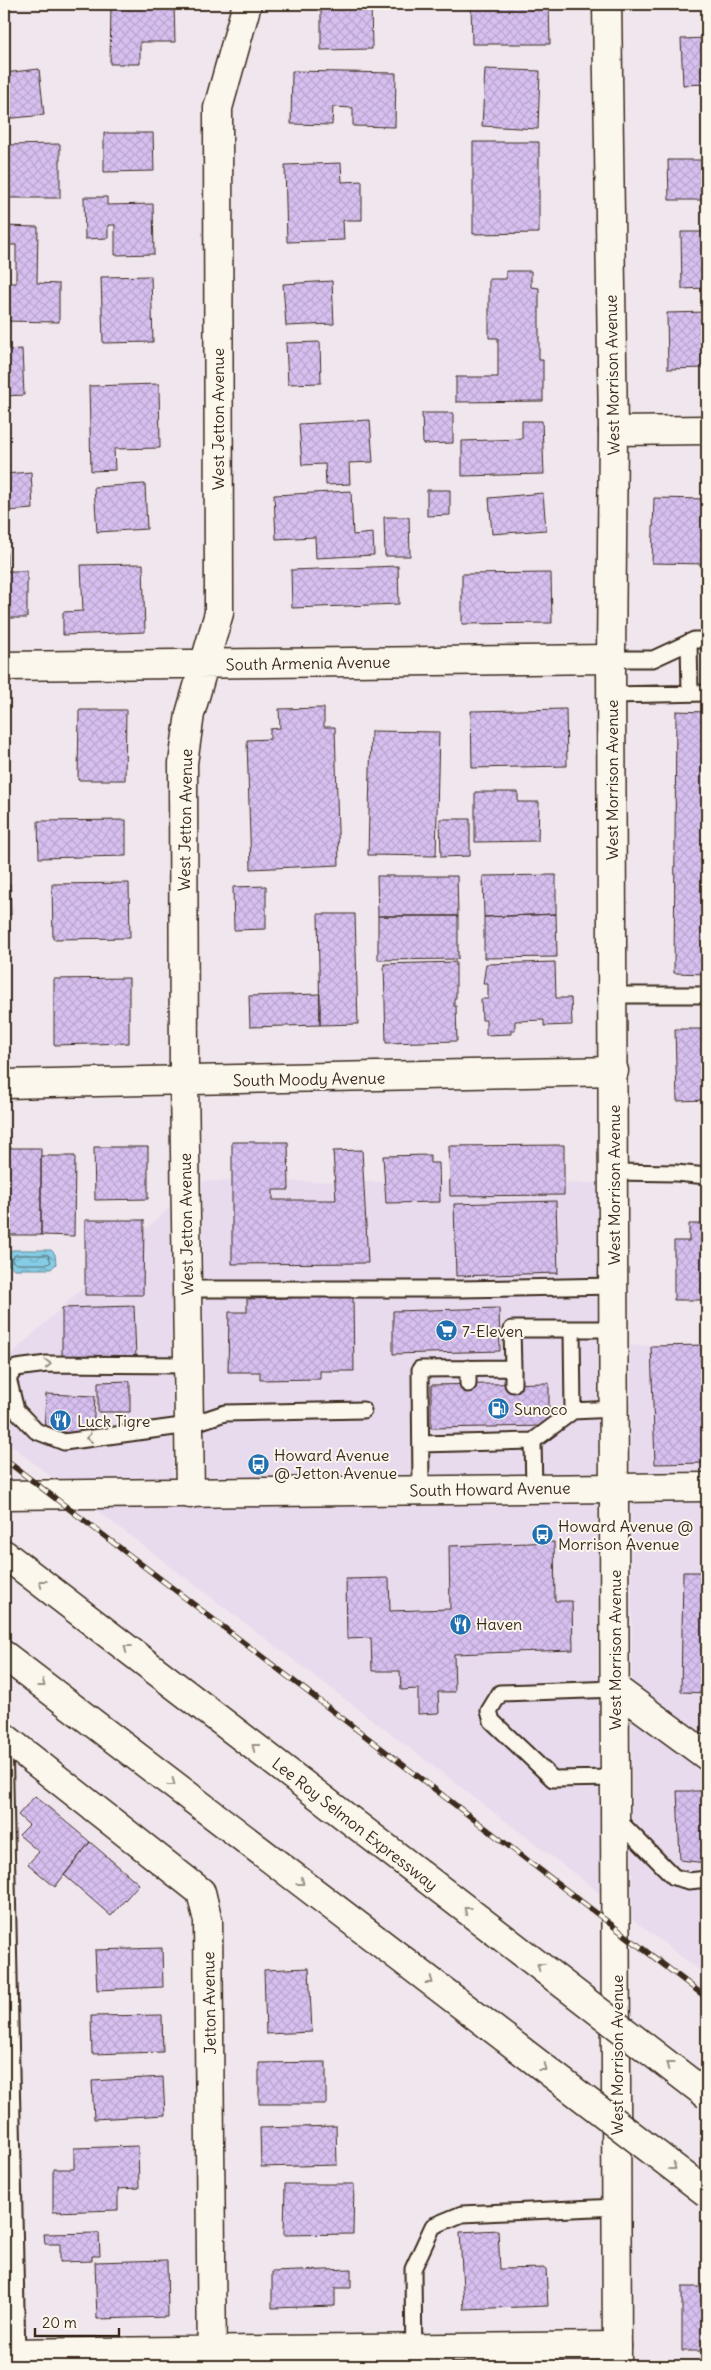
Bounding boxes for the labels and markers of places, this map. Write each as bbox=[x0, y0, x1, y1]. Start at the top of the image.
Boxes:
supermarket icon: 7-Eleven bbox=[434, 1319, 458, 1343]
place label: 7-Eleven bbox=[462, 1321, 523, 1341]
fuel station icon: Sunoco bbox=[486, 1397, 510, 1421]
place label: Sunoco bbox=[514, 1399, 568, 1419]
restaurant icon: Luck Tigre bbox=[49, 1409, 73, 1433]
place label: Luck Tigre bbox=[77, 1411, 150, 1431]
place label: Howard Avenue @ Jetton Avenue bbox=[274, 1445, 397, 1483]
bus stop icon: Howard Avenue @ Jetton Avenue bbox=[246, 1452, 270, 1476]
place label: Howard Avenue @ Morrison Avenue bbox=[558, 1516, 693, 1554]
bus stop icon: Howard Avenue @ Morrison Avenue bbox=[530, 1523, 554, 1547]
restaurant icon: Haven bbox=[448, 1612, 472, 1636]
place label: Haven bbox=[476, 1614, 522, 1634]

